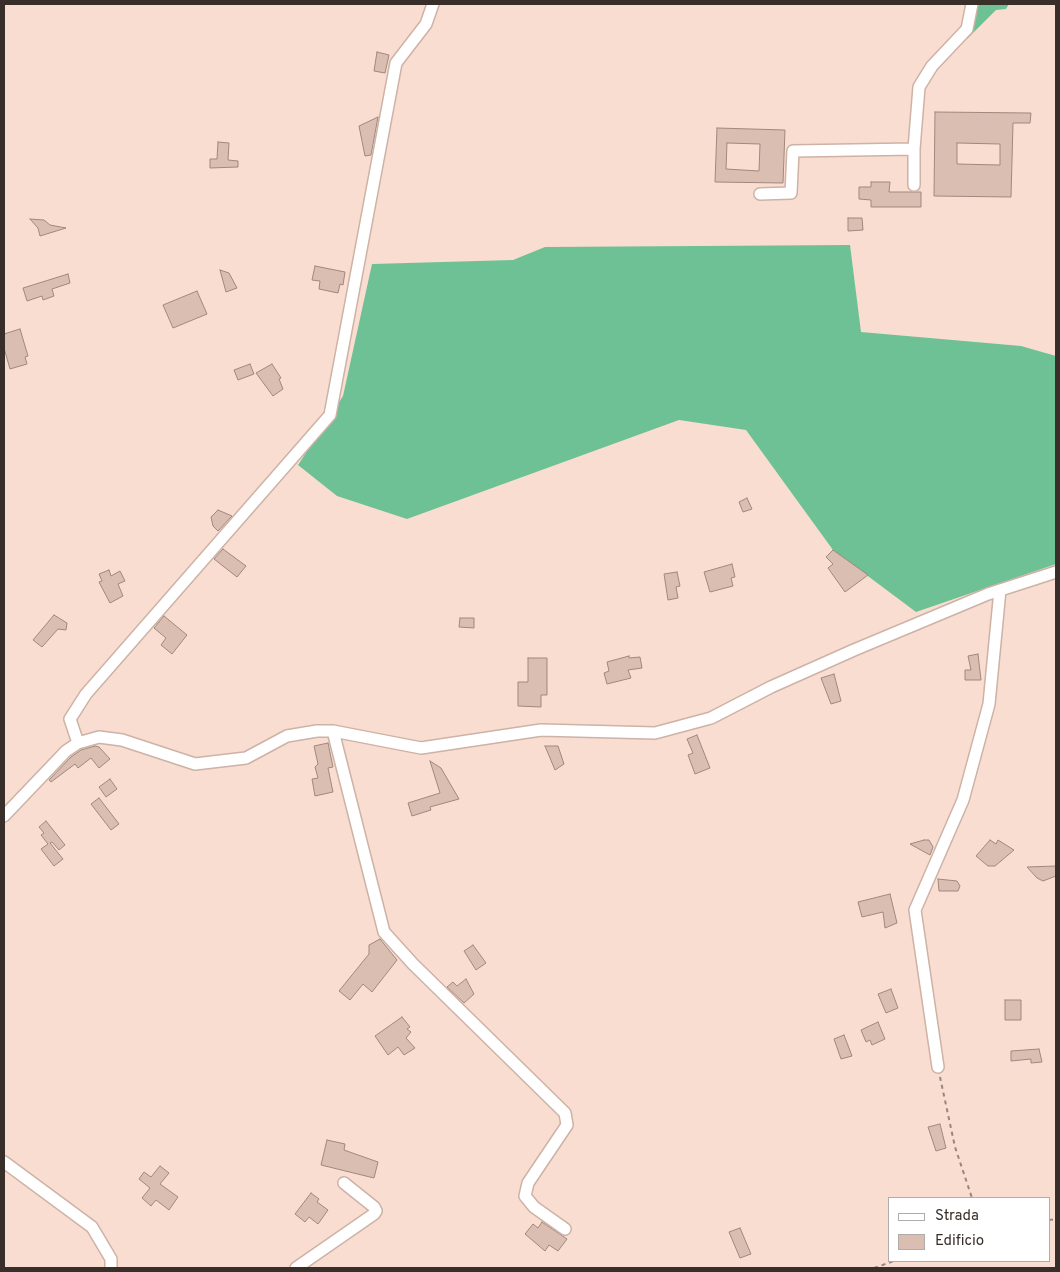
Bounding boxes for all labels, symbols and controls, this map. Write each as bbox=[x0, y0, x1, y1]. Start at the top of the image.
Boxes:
legend bbox=[888, 1197, 1050, 1262]
text: Strada bbox=[935, 1207, 979, 1226]
text: Edificio bbox=[935, 1232, 984, 1251]

